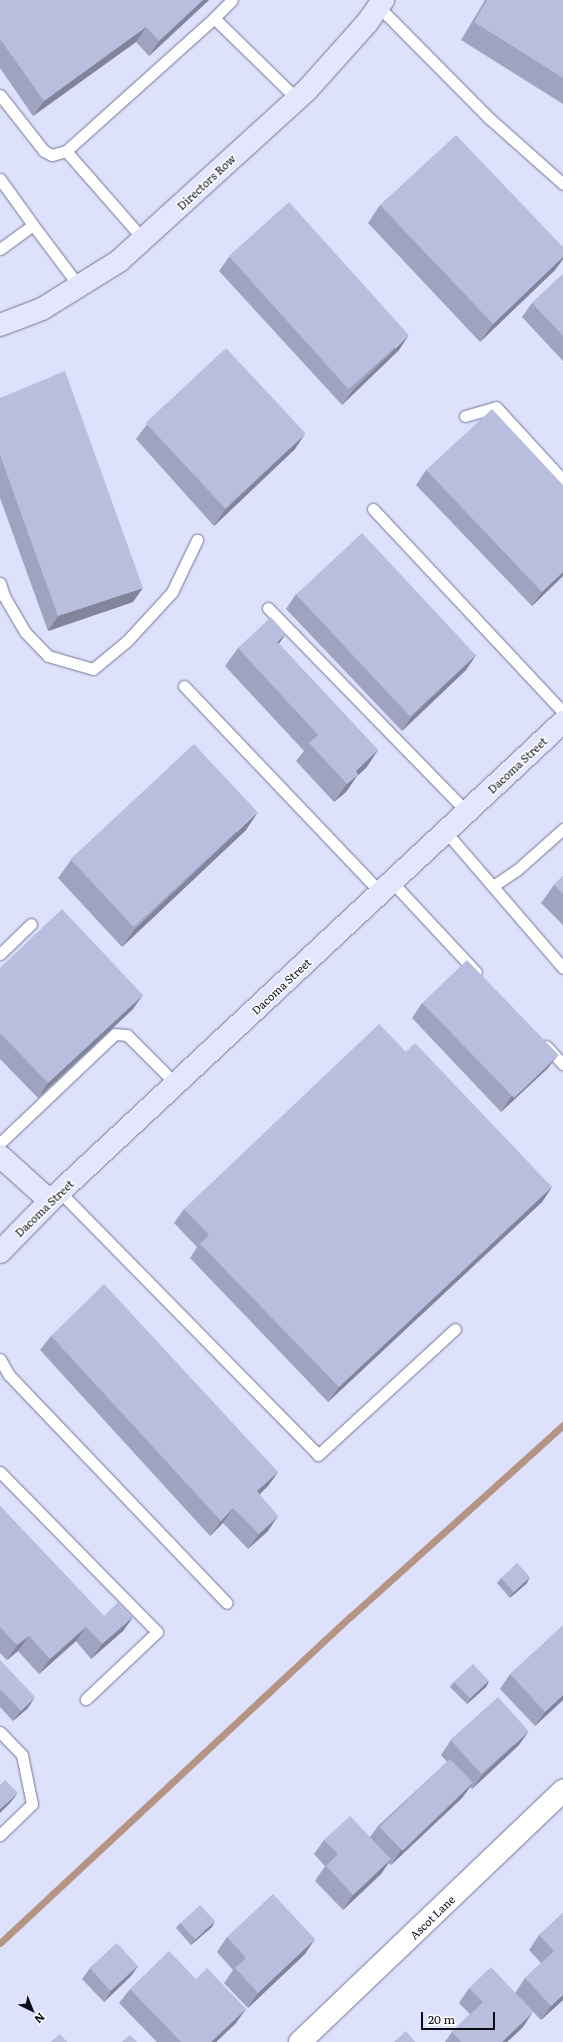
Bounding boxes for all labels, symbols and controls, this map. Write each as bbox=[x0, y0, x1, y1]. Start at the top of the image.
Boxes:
street label: Directors Row bbox=[174, 152, 238, 212]
street label: Dacoma Street bbox=[485, 734, 549, 796]
street label: Dacoma Street bbox=[249, 955, 313, 1017]
street label: Dacoma Street bbox=[12, 1177, 76, 1239]
street label: Ascot Lane bbox=[407, 1892, 457, 1942]
north arrow bbox=[12, 1990, 52, 2030]
scale bar bbox=[423, 2004, 497, 2030]
text: N bbox=[31, 2010, 49, 2028]
text: 20 m bbox=[428, 2010, 455, 2028]

